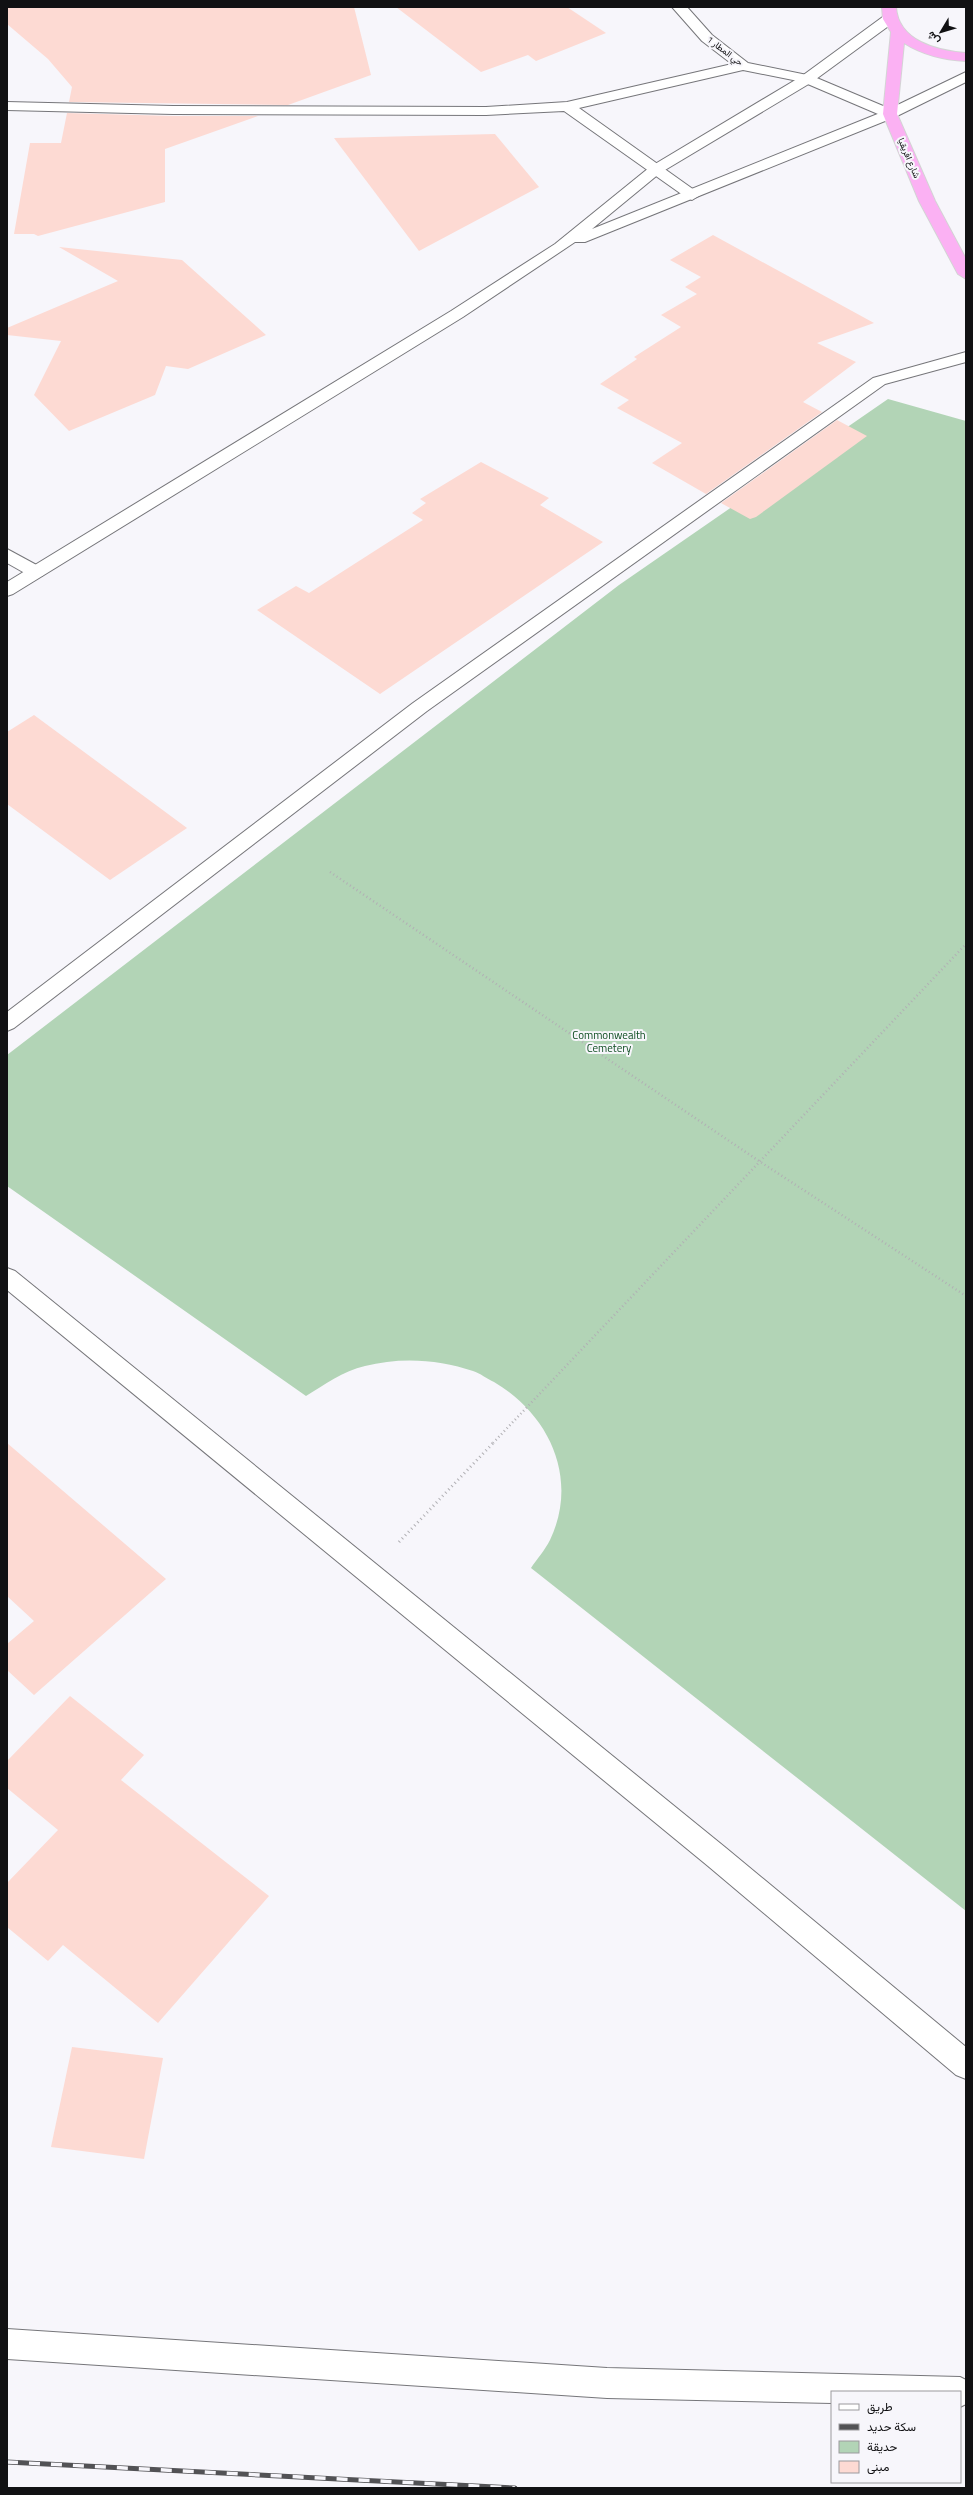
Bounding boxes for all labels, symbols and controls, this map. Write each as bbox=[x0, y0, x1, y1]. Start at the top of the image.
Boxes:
north arrow bbox=[921, 12, 961, 52]
text: ش bbox=[923, 28, 943, 48]
street label: حي المطار 1 bbox=[704, 33, 746, 69]
street label: شارع افريقيا bbox=[895, 136, 924, 180]
park label: Commonwealth Cemetery bbox=[572, 1027, 646, 1056]
legend bbox=[831, 2391, 961, 2483]
text: طريق bbox=[867, 2397, 893, 2416]
text: سكة حديد bbox=[867, 2417, 916, 2436]
text: حديقة bbox=[867, 2437, 897, 2456]
text: مبنى bbox=[867, 2457, 889, 2476]

